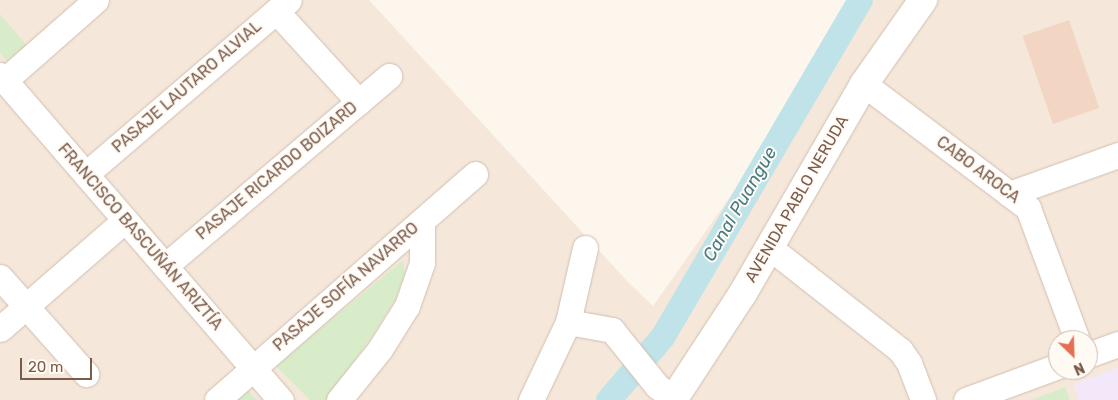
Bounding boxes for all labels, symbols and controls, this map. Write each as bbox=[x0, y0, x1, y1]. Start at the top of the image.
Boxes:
street label: PASAJE LAUTARO ALVIAL bbox=[108, 17, 266, 157]
street label: PASAJE RICARDO BOIZARD bbox=[193, 98, 361, 244]
street label: AVENIDA PABLO NERUDA bbox=[741, 112, 853, 286]
street label: CABO AROCA bbox=[932, 132, 1024, 208]
street label: FRANCISCO BASCUÑÁN ARIZTÍA bbox=[54, 140, 226, 334]
water label: Canal Puangue bbox=[699, 143, 781, 265]
street label: PASAJE SOFÍA NAVARRO bbox=[269, 219, 423, 355]
north arrow bbox=[1048, 330, 1098, 380]
scale bar bbox=[22, 348, 95, 380]
text: 20 m bbox=[28, 358, 63, 376]
text: N bbox=[1071, 358, 1087, 378]

